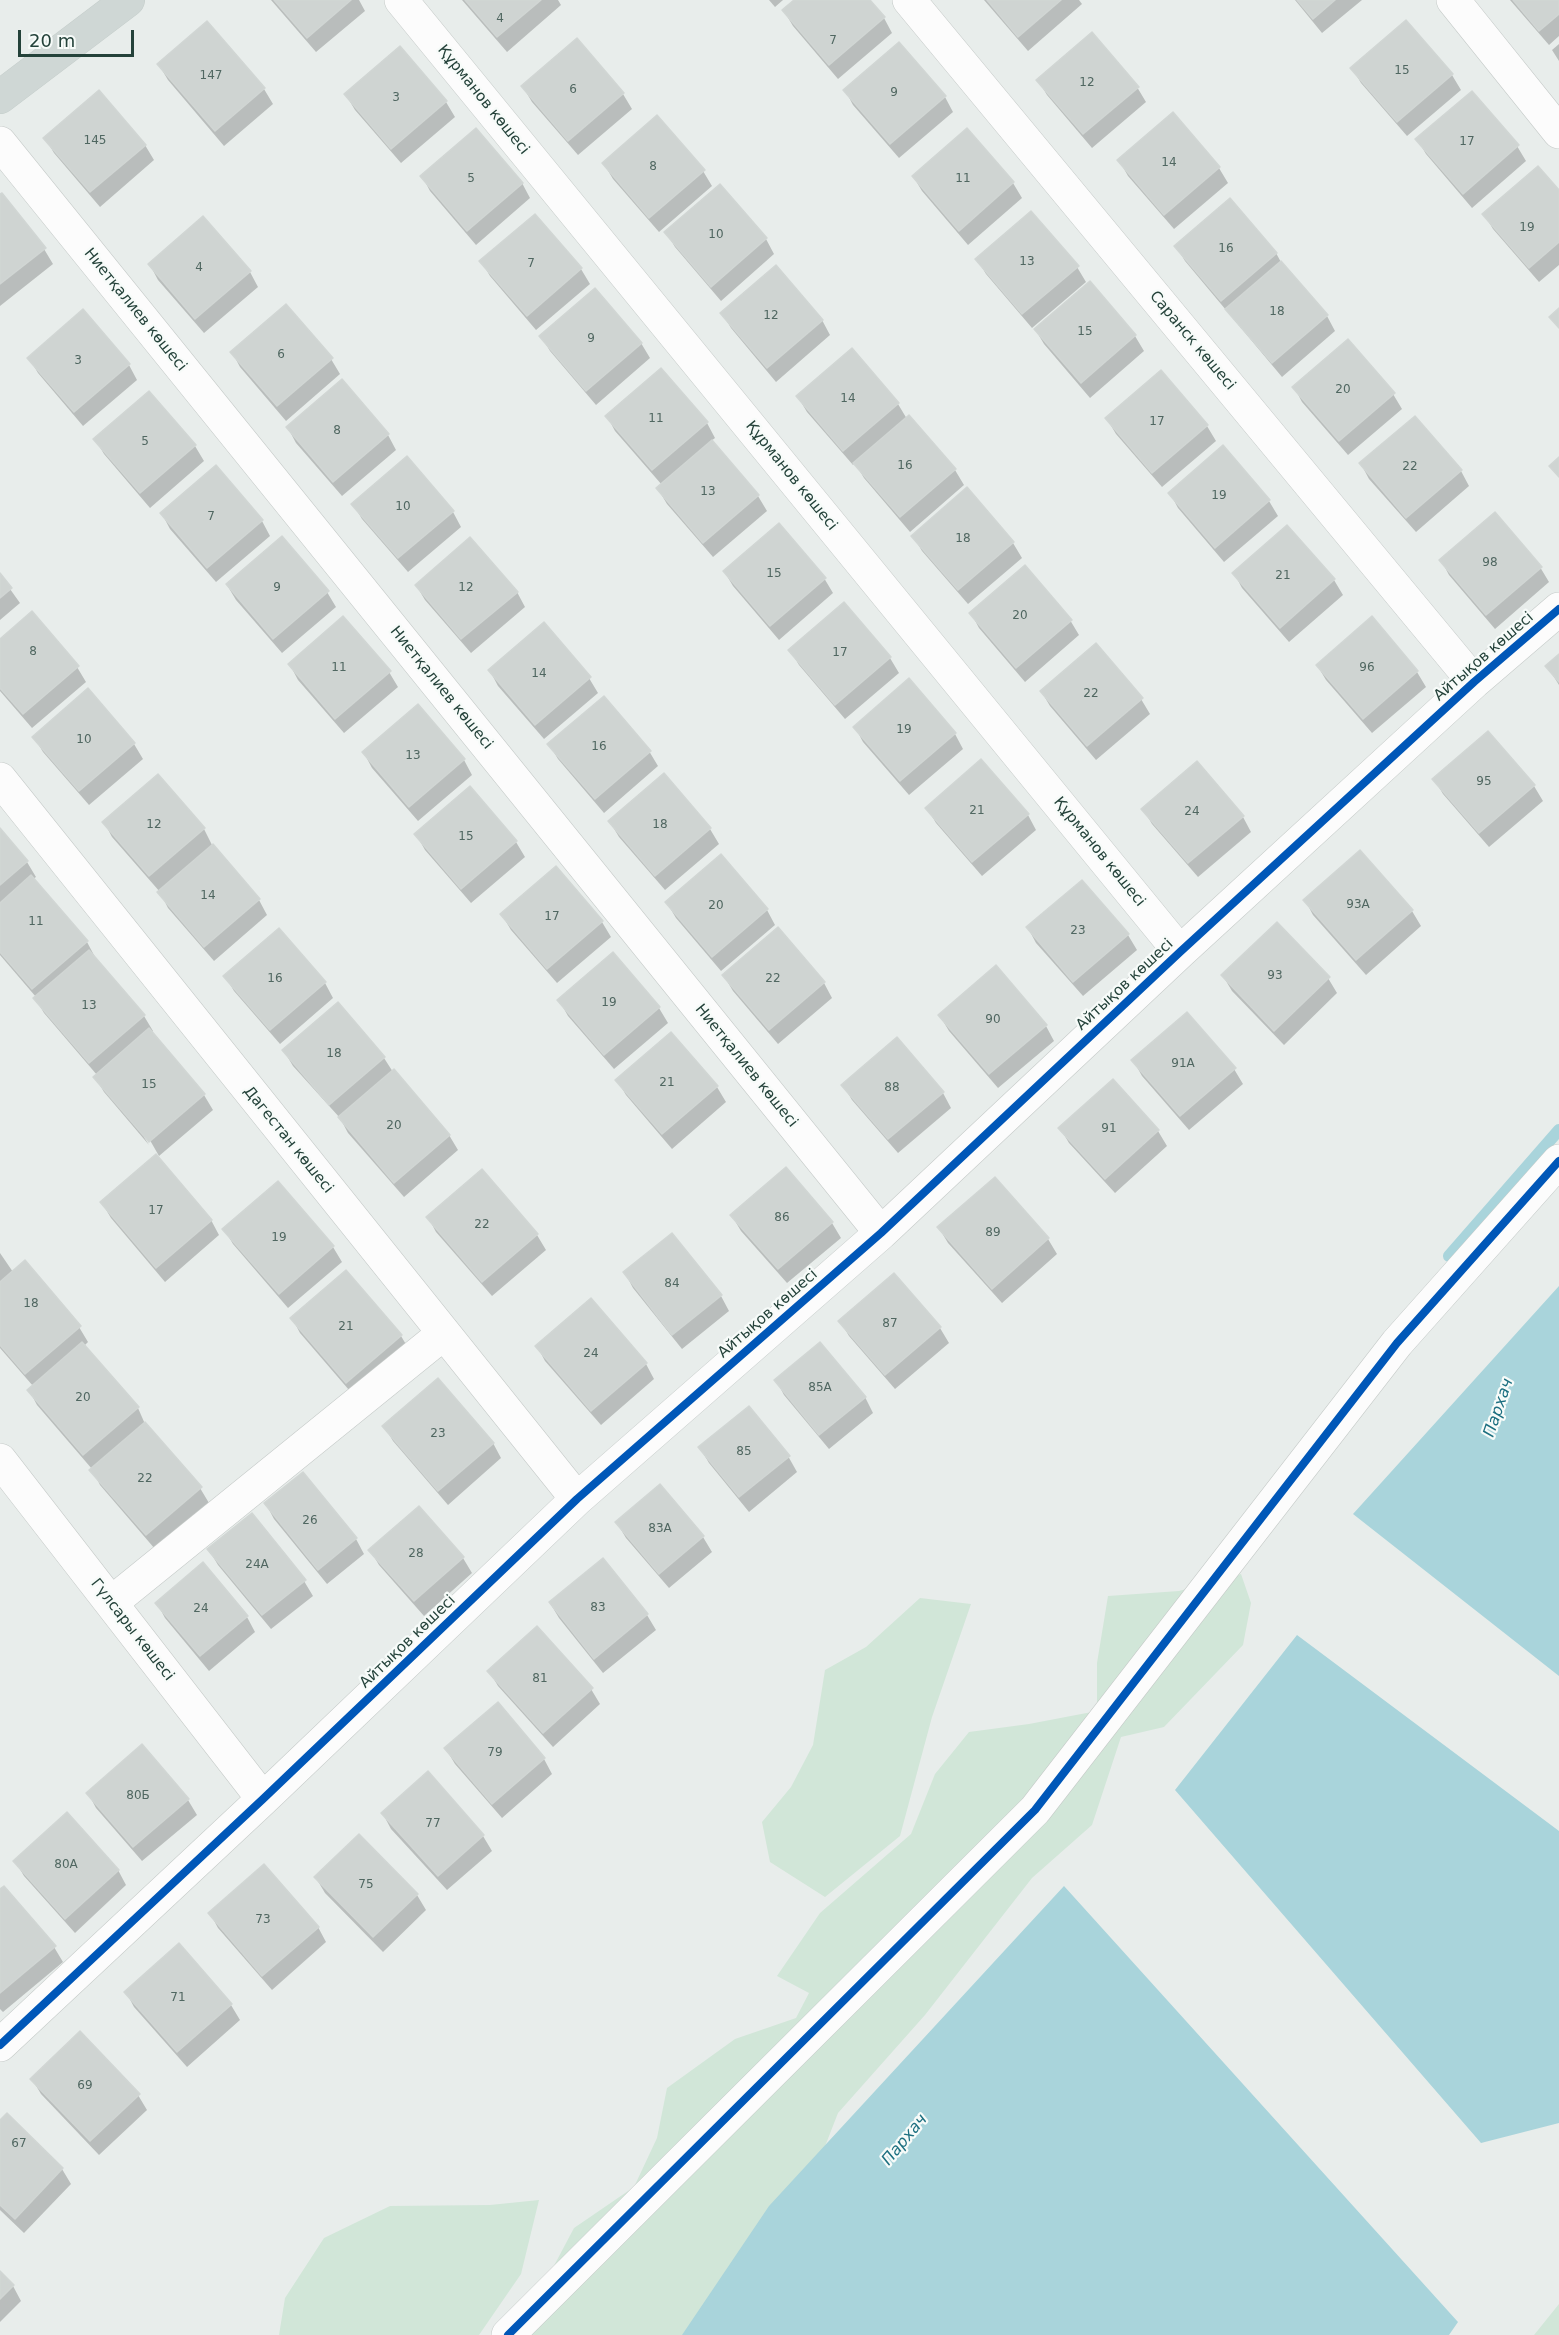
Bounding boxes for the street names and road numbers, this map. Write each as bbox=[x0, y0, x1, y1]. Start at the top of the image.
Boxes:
street label: Құрманов көшесі bbox=[433, 42, 533, 158]
street label: Ниетқалиев көшесі bbox=[80, 245, 190, 375]
street label: Саранск көшесі bbox=[1145, 288, 1239, 394]
street label: Құрманов көшесі bbox=[741, 418, 841, 534]
street label: Айтықов көшесі bbox=[1431, 609, 1537, 705]
street label: Ниетқалиев көшесі bbox=[386, 623, 496, 753]
street label: Құрманов көшесі bbox=[1049, 794, 1149, 910]
street label: Айтықов көшесі bbox=[1073, 935, 1177, 1035]
street label: Ниетқалиев көшесі bbox=[691, 1001, 801, 1131]
street label: Дагестан көшесі bbox=[239, 1083, 337, 1197]
street label: Айтықов көшесі bbox=[715, 1266, 821, 1362]
street label: Гүлсары көшесі bbox=[86, 1575, 178, 1685]
street label: Айтықов көшесі bbox=[356, 1592, 460, 1692]

